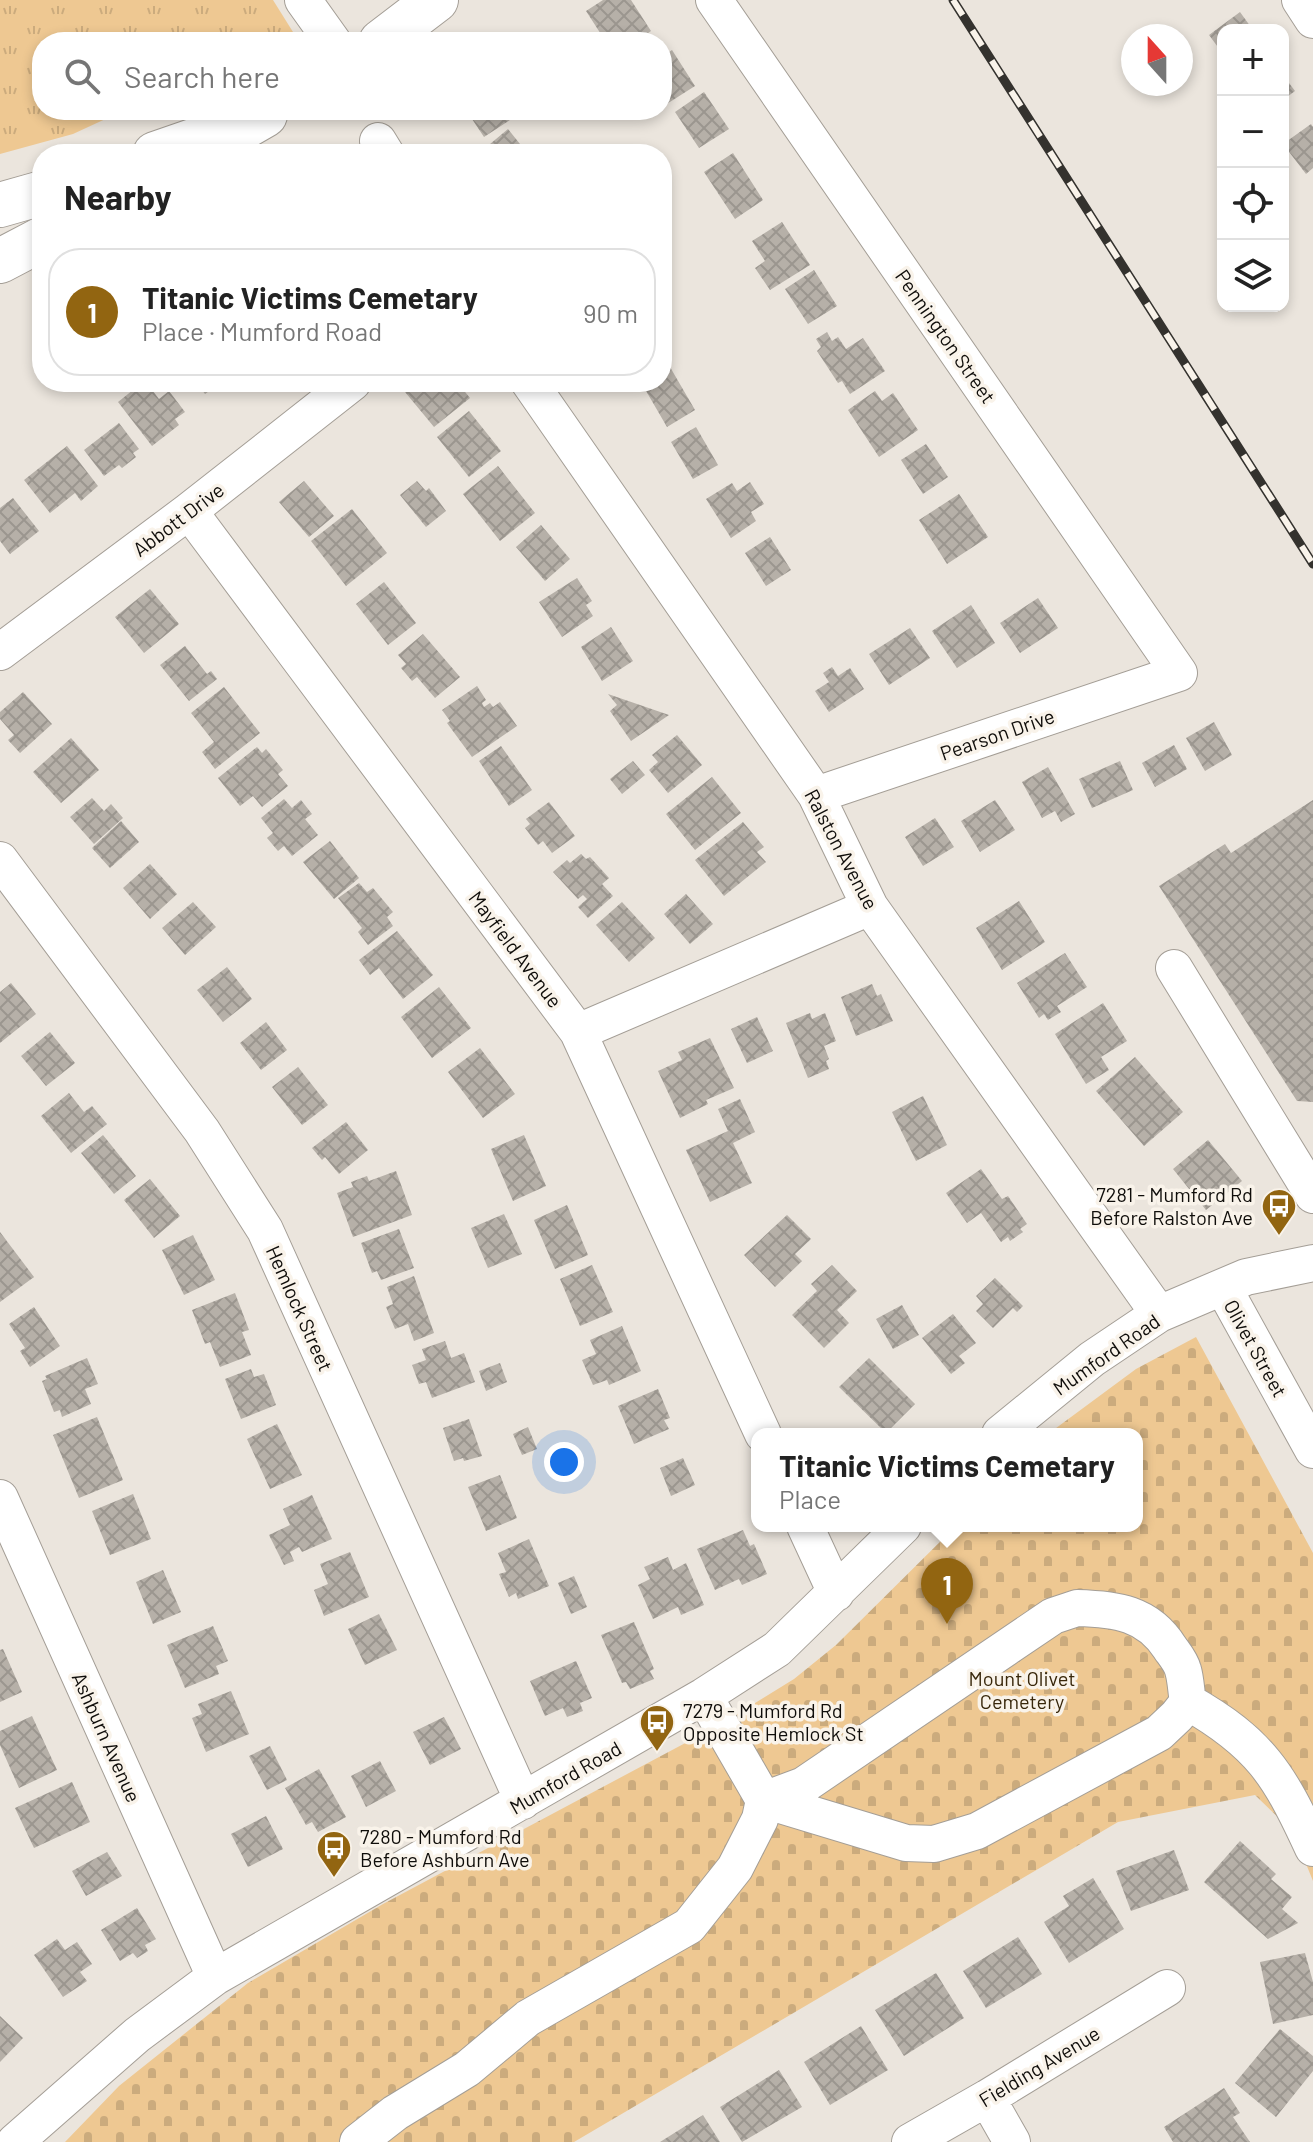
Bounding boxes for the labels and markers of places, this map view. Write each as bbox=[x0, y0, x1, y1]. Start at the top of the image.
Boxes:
place label: 7281 - Mumford Rd Before Ralston Ave bbox=[1090, 1182, 1253, 1229]
bus stop icon: 7281 - Mumford Rd Before Ralston Ave bbox=[1260, 1187, 1298, 1237]
pin: 1 bbox=[921, 1558, 973, 1624]
place label: 7279 - Mumford Rd Opposite Hemlock St bbox=[683, 1698, 864, 1745]
bus stop icon: 7279 - Mumford Rd Opposite Hemlock St bbox=[638, 1703, 676, 1753]
place label: 7280 - Mumford Rd Before Ashburn Ave bbox=[360, 1824, 530, 1871]
bus stop icon: 7280 - Mumford Rd Before Ashburn Ave bbox=[315, 1829, 353, 1879]

